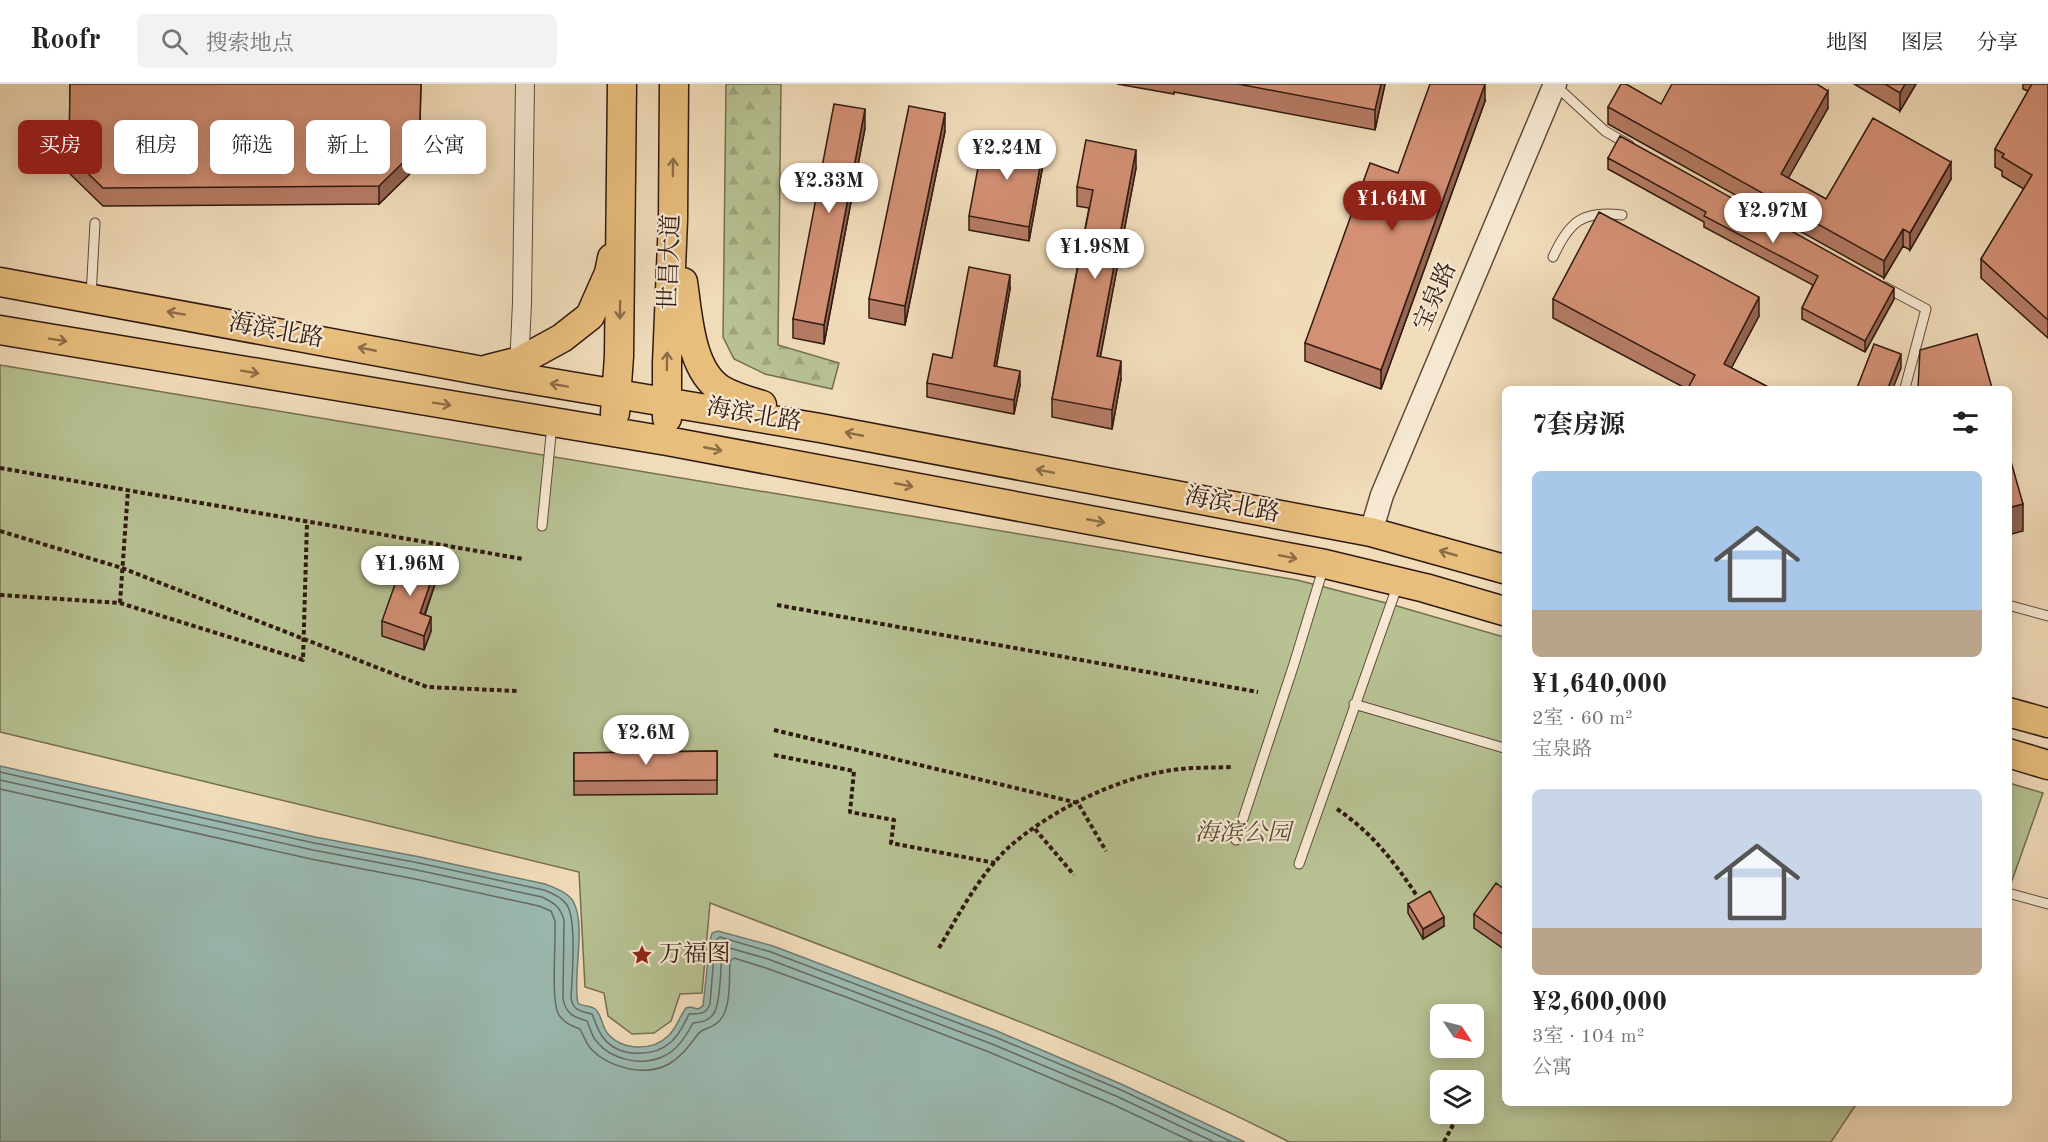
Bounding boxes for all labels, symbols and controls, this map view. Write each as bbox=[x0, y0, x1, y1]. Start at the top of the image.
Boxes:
search box bbox=[137, 14, 557, 68]
icon: search bbox=[158, 25, 191, 58]
text: Roofr bbox=[30, 27, 101, 55]
text: 搜索地点 bbox=[206, 33, 294, 55]
text: 地图 bbox=[1826, 33, 1868, 54]
text: 图层 bbox=[1901, 33, 1943, 54]
text: 分享 bbox=[1976, 33, 2018, 54]
chip: 买房 bbox=[18, 120, 102, 174]
chip: 租房 bbox=[114, 120, 198, 174]
chip: 筛选 bbox=[210, 120, 294, 174]
chip: 新上 bbox=[306, 120, 390, 174]
chip: 公寓 bbox=[402, 120, 486, 174]
pin: ¥2.24M bbox=[958, 130, 1056, 181]
text: ¥2.24M bbox=[972, 139, 1042, 159]
one-way arrow bbox=[668, 157, 679, 177]
pin: ¥2.33M bbox=[780, 163, 878, 214]
text: ¥2.33M bbox=[794, 172, 864, 192]
pin: ¥1.64M bbox=[1343, 181, 1441, 232]
text: ¥1.64M bbox=[1357, 190, 1427, 210]
pin: ¥2.97M bbox=[1724, 193, 1822, 244]
text: ¥2.97M bbox=[1738, 202, 1808, 222]
street label: 世昌大道 bbox=[654, 214, 685, 310]
pin: ¥1.98M bbox=[1046, 229, 1144, 280]
text: ¥1.98M bbox=[1060, 238, 1130, 258]
street label: 宝泉路 bbox=[1408, 258, 1461, 335]
one-way arrow bbox=[614, 300, 626, 320]
one-way arrow bbox=[166, 308, 186, 319]
street label: 海滨北路 bbox=[227, 309, 326, 352]
one-way arrow bbox=[47, 334, 67, 345]
one-way arrow bbox=[358, 343, 378, 354]
one-way arrow bbox=[662, 352, 673, 372]
one-way arrow bbox=[240, 367, 259, 378]
one-way arrow bbox=[550, 379, 569, 390]
street label: 海滨北路 bbox=[705, 393, 804, 436]
one-way arrow bbox=[432, 399, 452, 410]
icon: filters bbox=[1949, 406, 1982, 439]
text: 7套房源 bbox=[1532, 413, 1625, 439]
one-way arrow bbox=[844, 428, 864, 439]
one-way arrow bbox=[702, 444, 722, 455]
one-way arrow bbox=[1036, 465, 1056, 476]
one-way arrow bbox=[894, 480, 914, 491]
street label: 海滨北路 bbox=[1183, 482, 1282, 527]
icon: home bbox=[1703, 510, 1811, 618]
one-way arrow bbox=[1086, 516, 1105, 527]
pin: ¥1.96M bbox=[361, 546, 459, 597]
one-way arrow bbox=[1439, 547, 1458, 558]
one-way arrow bbox=[1277, 552, 1297, 563]
text: ¥1.96M bbox=[375, 555, 445, 575]
text: ¥1,640,000 bbox=[1532, 672, 1667, 698]
text: 2室 · 60 m² bbox=[1532, 709, 1633, 729]
pin: ¥2.6M bbox=[604, 715, 688, 766]
text: ¥2.6M bbox=[617, 724, 675, 744]
text: 宝泉路 bbox=[1532, 740, 1592, 760]
park label: 海滨公园 bbox=[1195, 819, 1295, 846]
icon: home bbox=[1703, 828, 1811, 936]
place label: 万福图 bbox=[659, 940, 731, 967]
place icon: 万福图 bbox=[630, 943, 654, 967]
text: ¥2,600,000 bbox=[1532, 990, 1667, 1016]
north arrow bbox=[1430, 1004, 1484, 1058]
map controls bbox=[1430, 1004, 1484, 1124]
text: 3室 · 104 m² bbox=[1532, 1027, 1644, 1047]
text: 公寓 bbox=[1532, 1058, 1572, 1078]
button: layers bbox=[1430, 1070, 1484, 1124]

